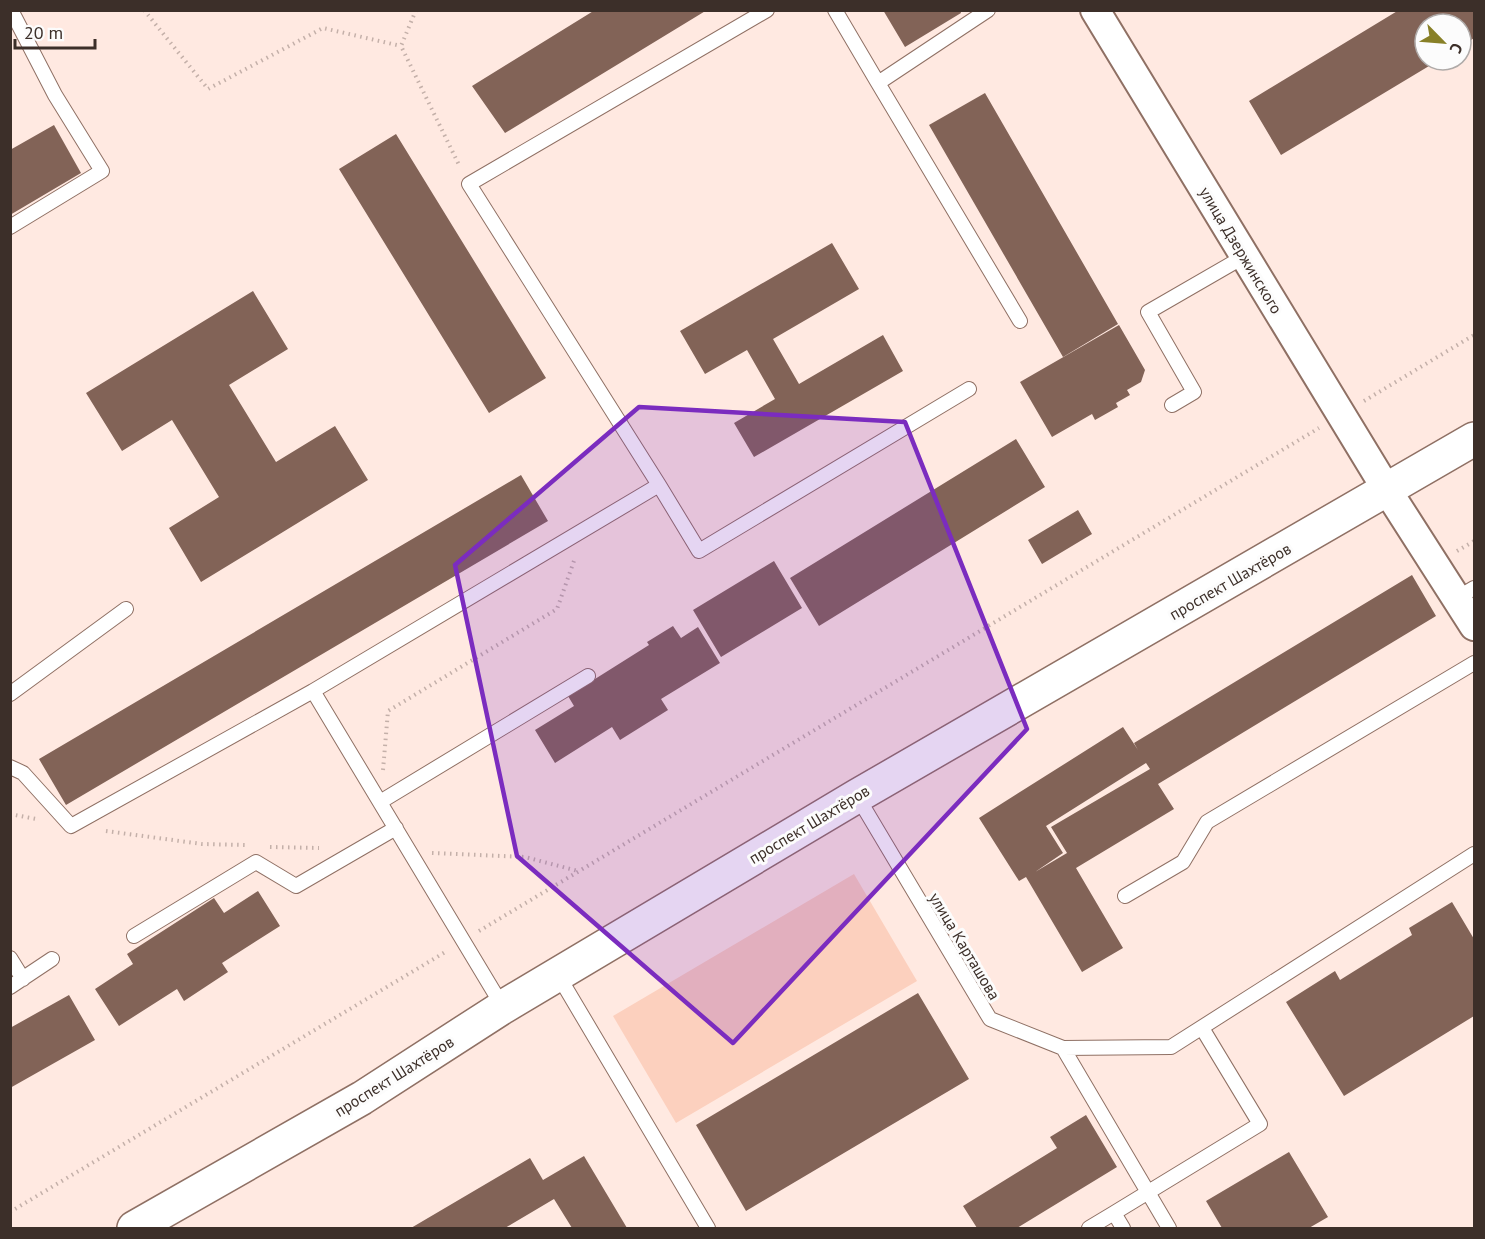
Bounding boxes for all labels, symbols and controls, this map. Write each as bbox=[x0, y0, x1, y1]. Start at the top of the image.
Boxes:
scale bar bbox=[15, 12, 94, 50]
north arrow bbox=[1413, 12, 1473, 72]
text: 20 m bbox=[24, 21, 63, 44]
text: С bbox=[1446, 40, 1468, 57]
street label: улица Дзержинского bbox=[1195, 183, 1287, 317]
street label: проспект Шахтёров bbox=[1166, 538, 1294, 624]
street label: проспект Шахтёров bbox=[745, 780, 873, 868]
street label: улица Карташова bbox=[925, 889, 1005, 1003]
street label: проспект Шахтёров bbox=[331, 1031, 457, 1121]

